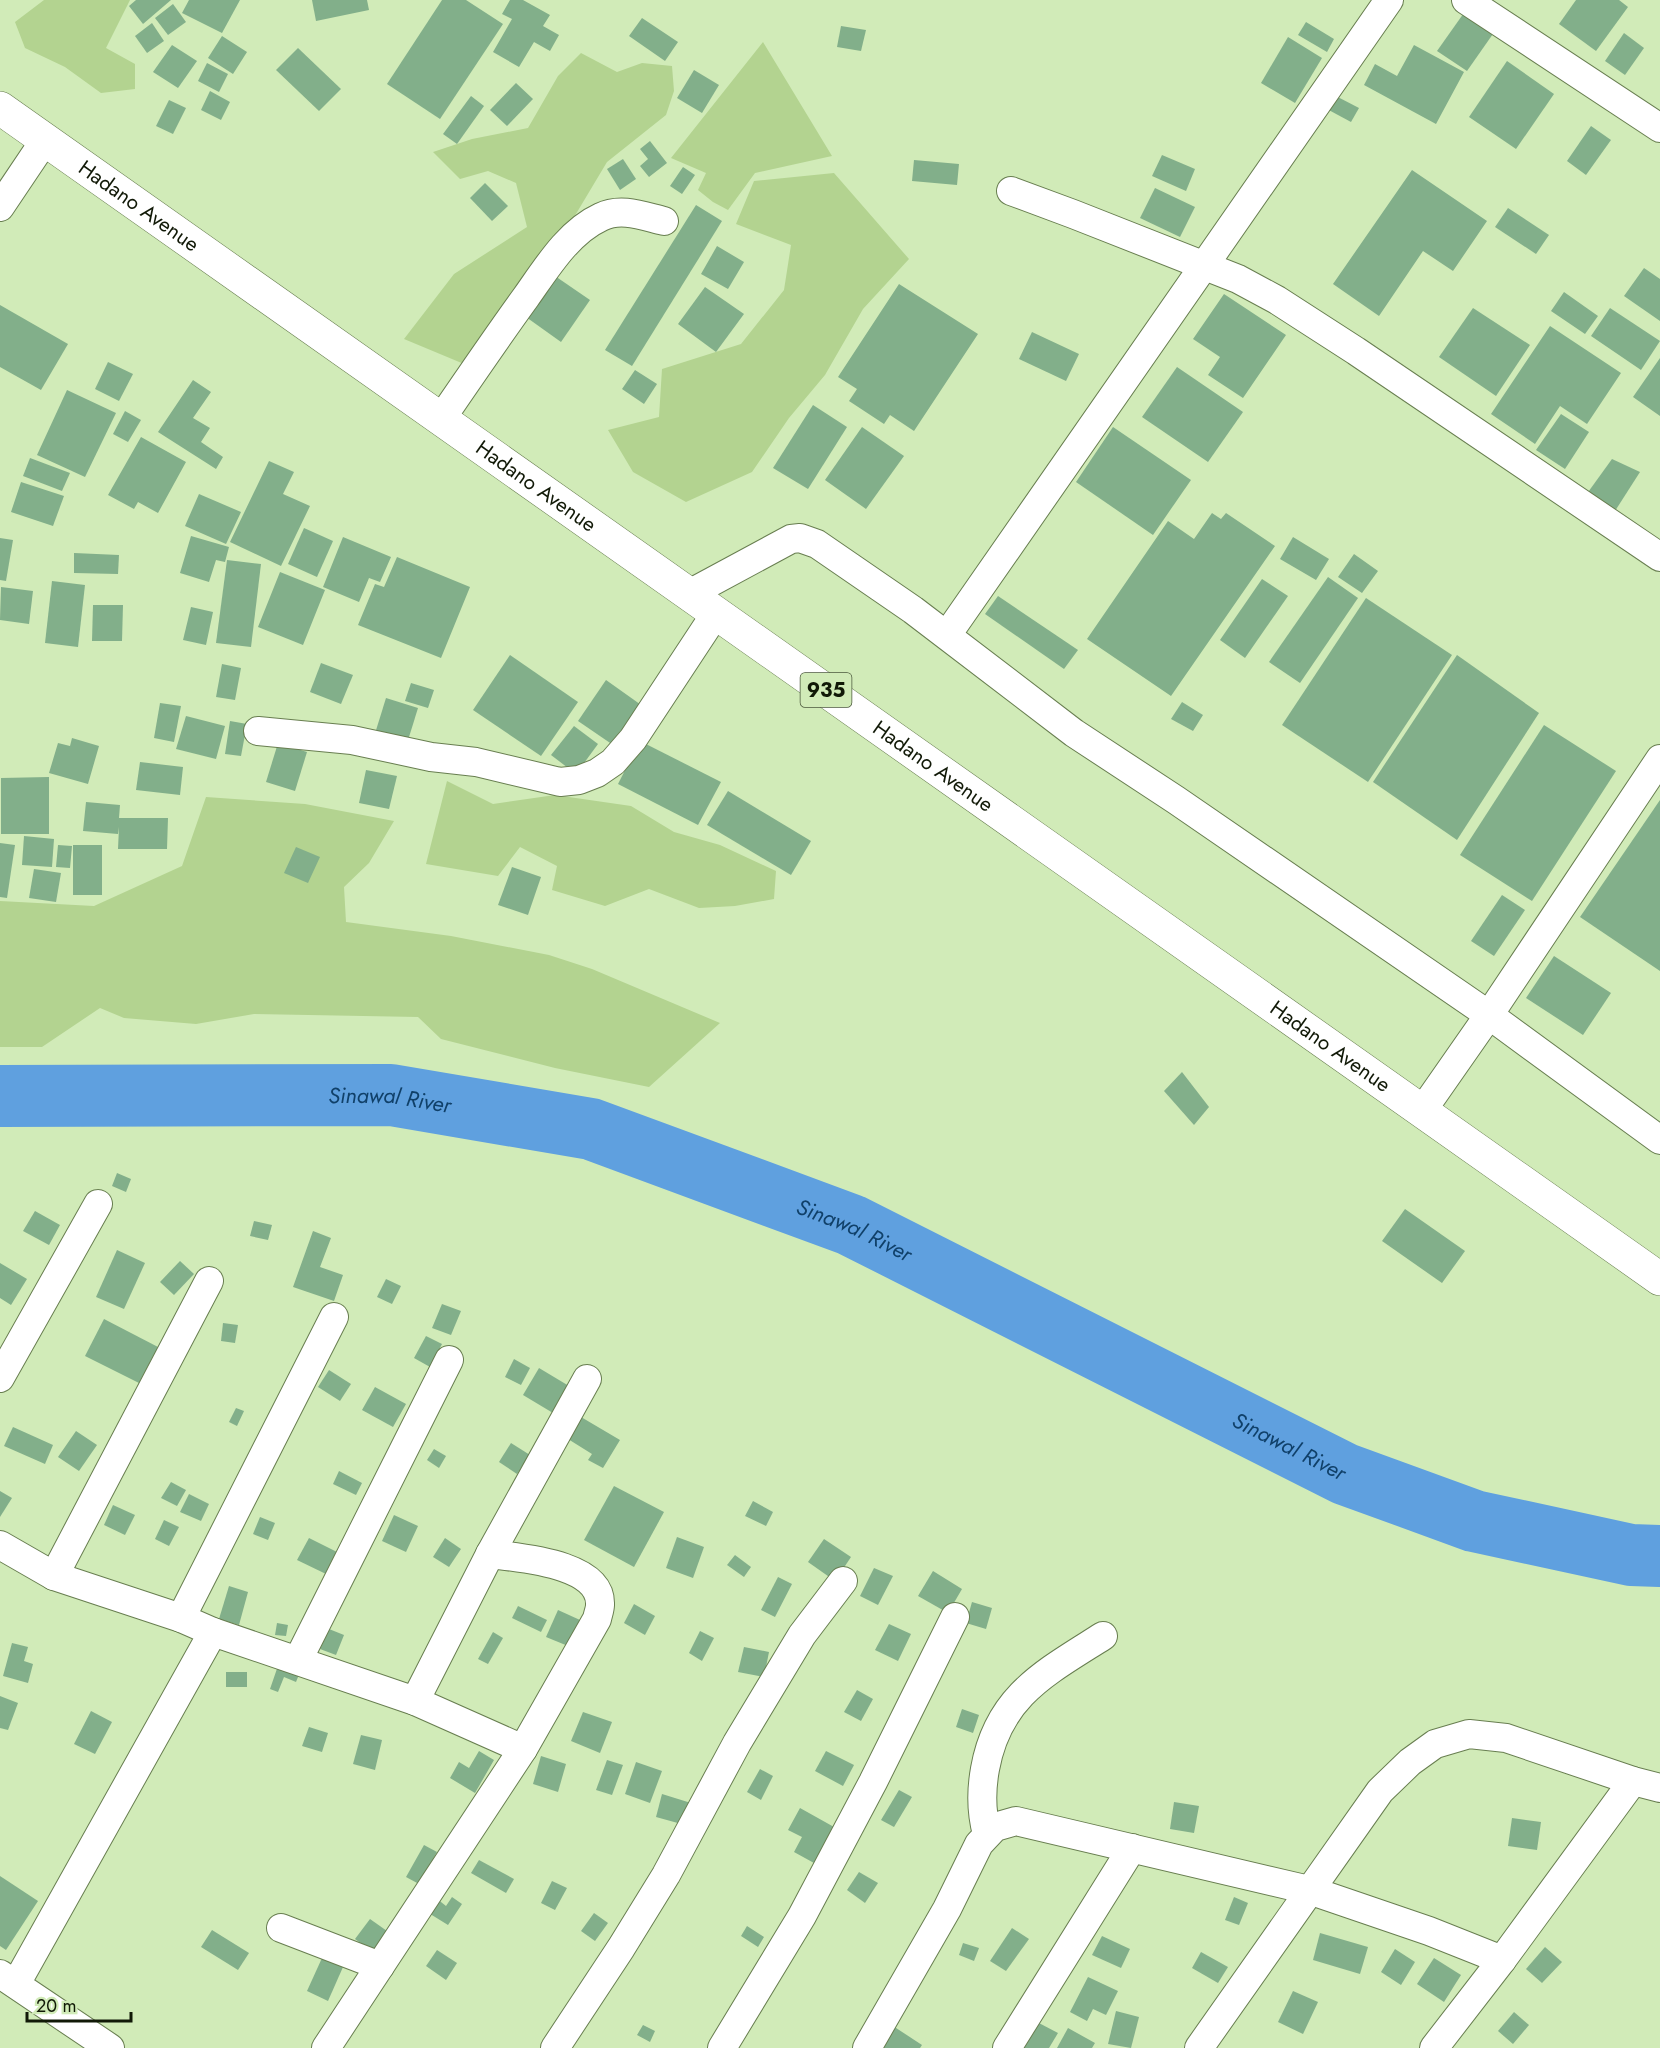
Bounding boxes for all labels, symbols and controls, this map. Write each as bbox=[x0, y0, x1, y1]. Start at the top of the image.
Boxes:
street label: Hadano Avenue bbox=[72, 153, 206, 259]
street label: Hadano Avenue bbox=[470, 433, 603, 539]
road number: 935 bbox=[800, 673, 852, 707]
street label: Hadano Avenue bbox=[867, 713, 1000, 819]
street label: Hadano Avenue bbox=[1264, 993, 1397, 1100]
water label: Sinawal River bbox=[328, 1079, 455, 1121]
water label: Sinawal River bbox=[792, 1190, 919, 1270]
water label: Sinawal River bbox=[1227, 1404, 1353, 1489]
scale bar bbox=[27, 1985, 130, 2023]
text: 20 m bbox=[36, 1993, 76, 2019]

